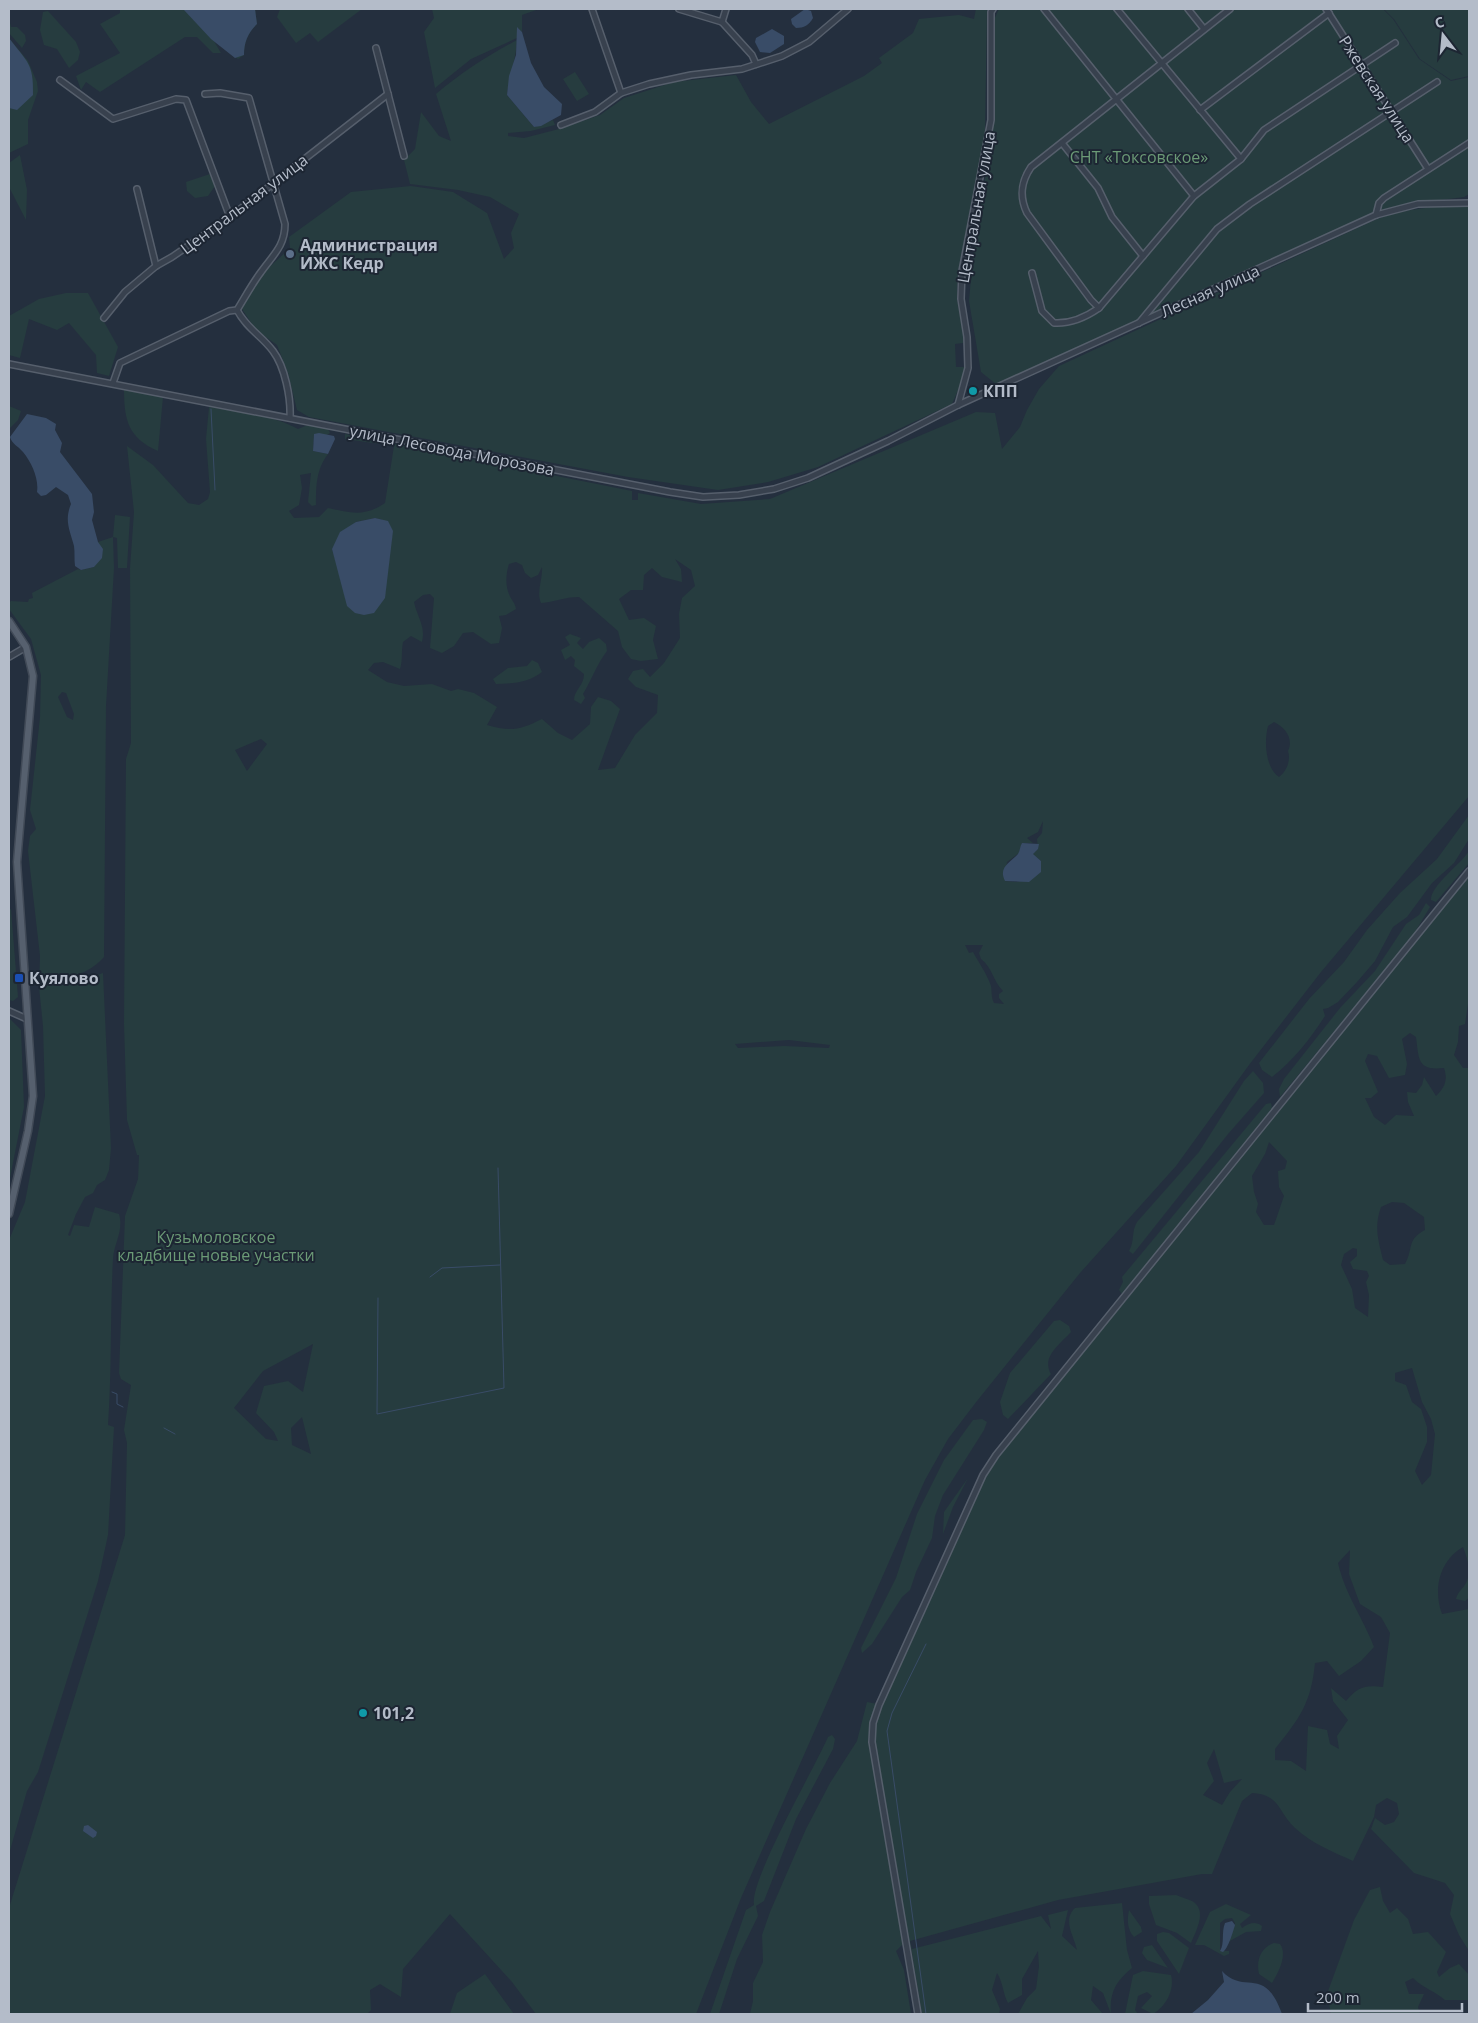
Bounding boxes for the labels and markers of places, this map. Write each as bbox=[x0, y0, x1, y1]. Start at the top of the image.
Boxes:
place label: Администрация ИЖС Кедр bbox=[300, 234, 438, 274]
marker: Администрация ИЖС Кедр bbox=[284, 248, 296, 260]
place label: КПП bbox=[983, 380, 1018, 402]
marker: КПП bbox=[967, 385, 979, 397]
place label: Куялово bbox=[29, 967, 99, 989]
marker: Куялово bbox=[13, 972, 25, 984]
place label: 101,2 bbox=[373, 1702, 414, 1724]
marker: 101,2 bbox=[357, 1707, 369, 1719]

